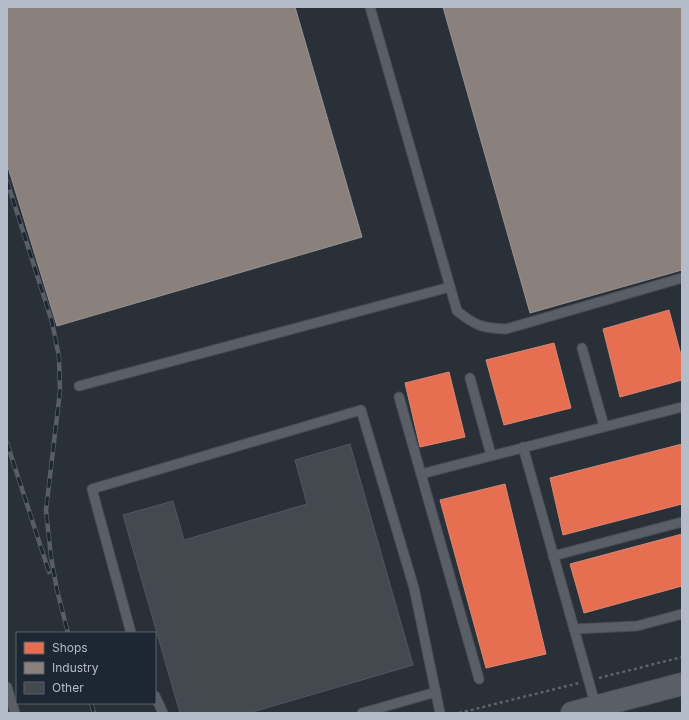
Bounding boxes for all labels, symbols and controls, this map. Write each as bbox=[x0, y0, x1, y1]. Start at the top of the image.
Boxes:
legend bbox=[16, 632, 156, 704]
text: Shops bbox=[52, 640, 88, 655]
text: Industry bbox=[52, 660, 99, 675]
text: Other bbox=[52, 680, 84, 695]

